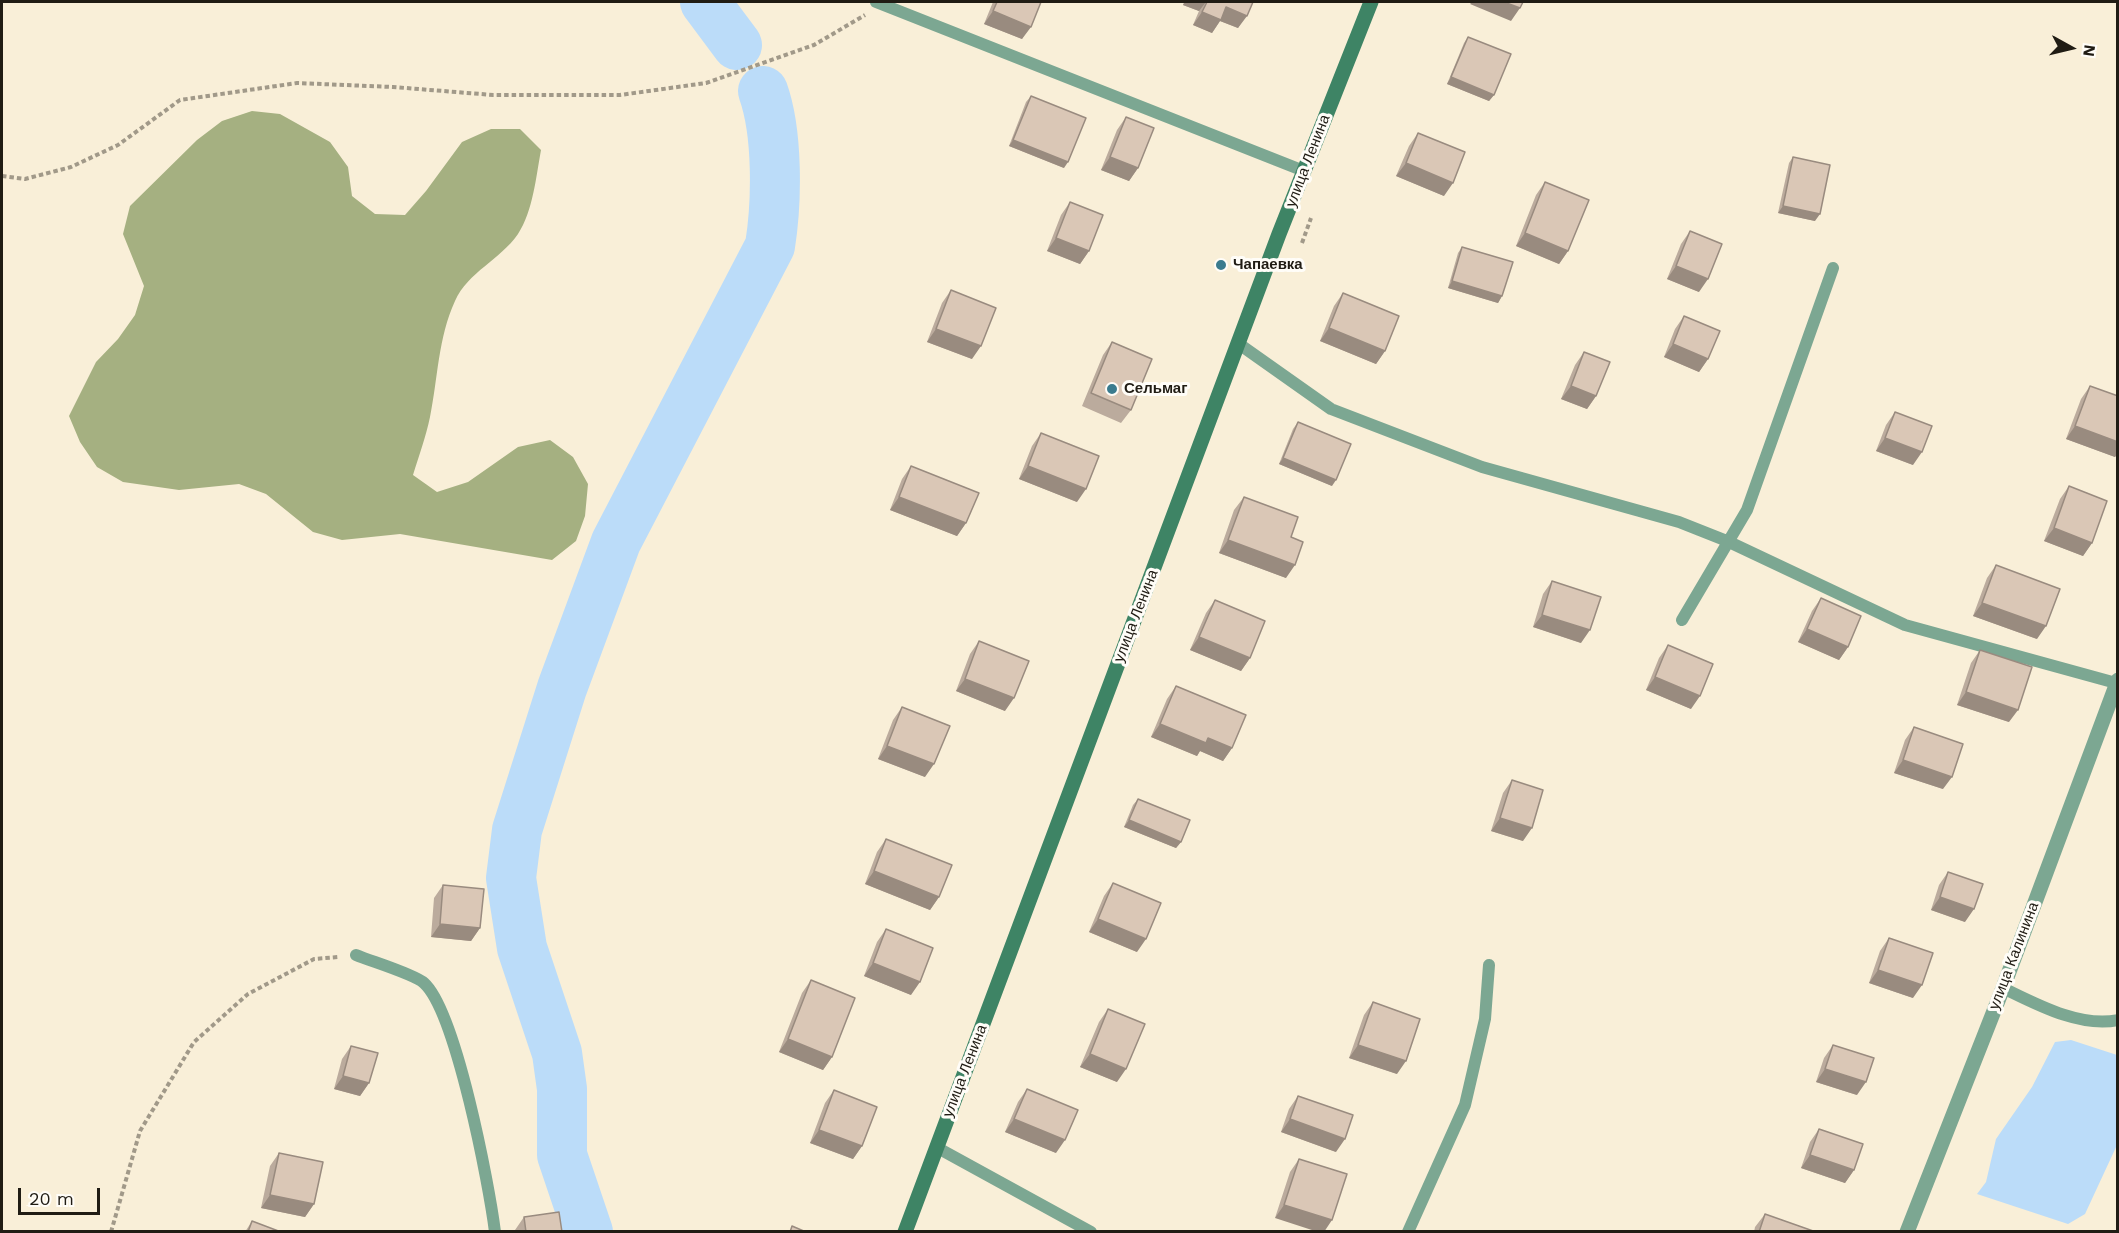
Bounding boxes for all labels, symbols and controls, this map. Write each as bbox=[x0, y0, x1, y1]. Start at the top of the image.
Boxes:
north arrow bbox=[2041, 18, 2101, 78]
text: N bbox=[2079, 43, 2100, 58]
street label: улица Ленина bbox=[1282, 112, 1334, 210]
place label: Чапаевка bbox=[1233, 256, 1303, 274]
marker: Чапаевка bbox=[1214, 258, 1228, 272]
place label: Сельмаг bbox=[1124, 380, 1187, 398]
marker: Сельмаг bbox=[1105, 382, 1119, 396]
street label: улица Ленина bbox=[1110, 567, 1162, 665]
street label: улица Калинина bbox=[1985, 900, 2043, 1012]
street label: улица Ленина bbox=[939, 1022, 991, 1120]
scale bar bbox=[21, 1176, 104, 1214]
text: 20 m bbox=[29, 1188, 74, 1209]

